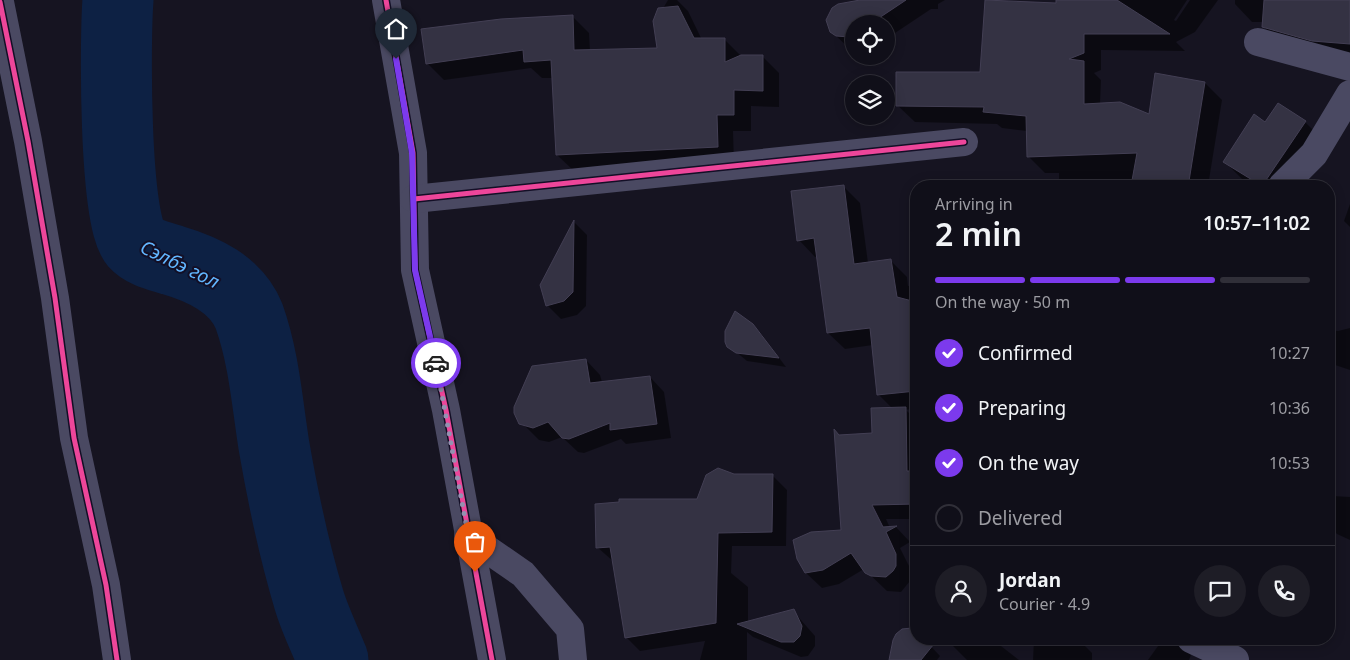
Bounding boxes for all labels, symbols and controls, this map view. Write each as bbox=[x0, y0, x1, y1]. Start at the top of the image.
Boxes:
pin bbox=[375, 8, 417, 59]
icon: home bbox=[382, 15, 410, 43]
map controls bbox=[845, 15, 895, 125]
button: locate bbox=[845, 15, 895, 65]
button: layers bbox=[845, 75, 895, 125]
text: Arriving in bbox=[935, 193, 1013, 215]
text: 10:57–11:02 bbox=[1203, 210, 1310, 236]
text: 2 min bbox=[935, 212, 1022, 255]
water label: Сэлбэ гол bbox=[136, 234, 224, 294]
text: On the way · 50 m bbox=[935, 291, 1070, 313]
courier bbox=[411, 338, 461, 388]
icon: check bbox=[935, 339, 963, 367]
text: Confirmed bbox=[978, 340, 1073, 366]
text: 10:27 bbox=[1269, 342, 1310, 364]
icon: car bbox=[422, 349, 450, 377]
icon: check bbox=[935, 394, 963, 422]
text: Preparing bbox=[978, 395, 1066, 421]
text: 10:36 bbox=[1269, 397, 1310, 419]
icon: check bbox=[935, 449, 963, 477]
text: On the way bbox=[978, 450, 1079, 476]
text: 10:53 bbox=[1269, 452, 1310, 474]
text: Delivered bbox=[978, 505, 1063, 531]
pin bbox=[454, 521, 496, 572]
icon: bag bbox=[461, 528, 489, 556]
button: person bbox=[935, 565, 987, 617]
button: chat bbox=[1194, 565, 1246, 617]
button: phone bbox=[1258, 565, 1310, 617]
text: Jordan bbox=[999, 567, 1061, 593]
text: Courier · 4.9 bbox=[999, 593, 1090, 615]

